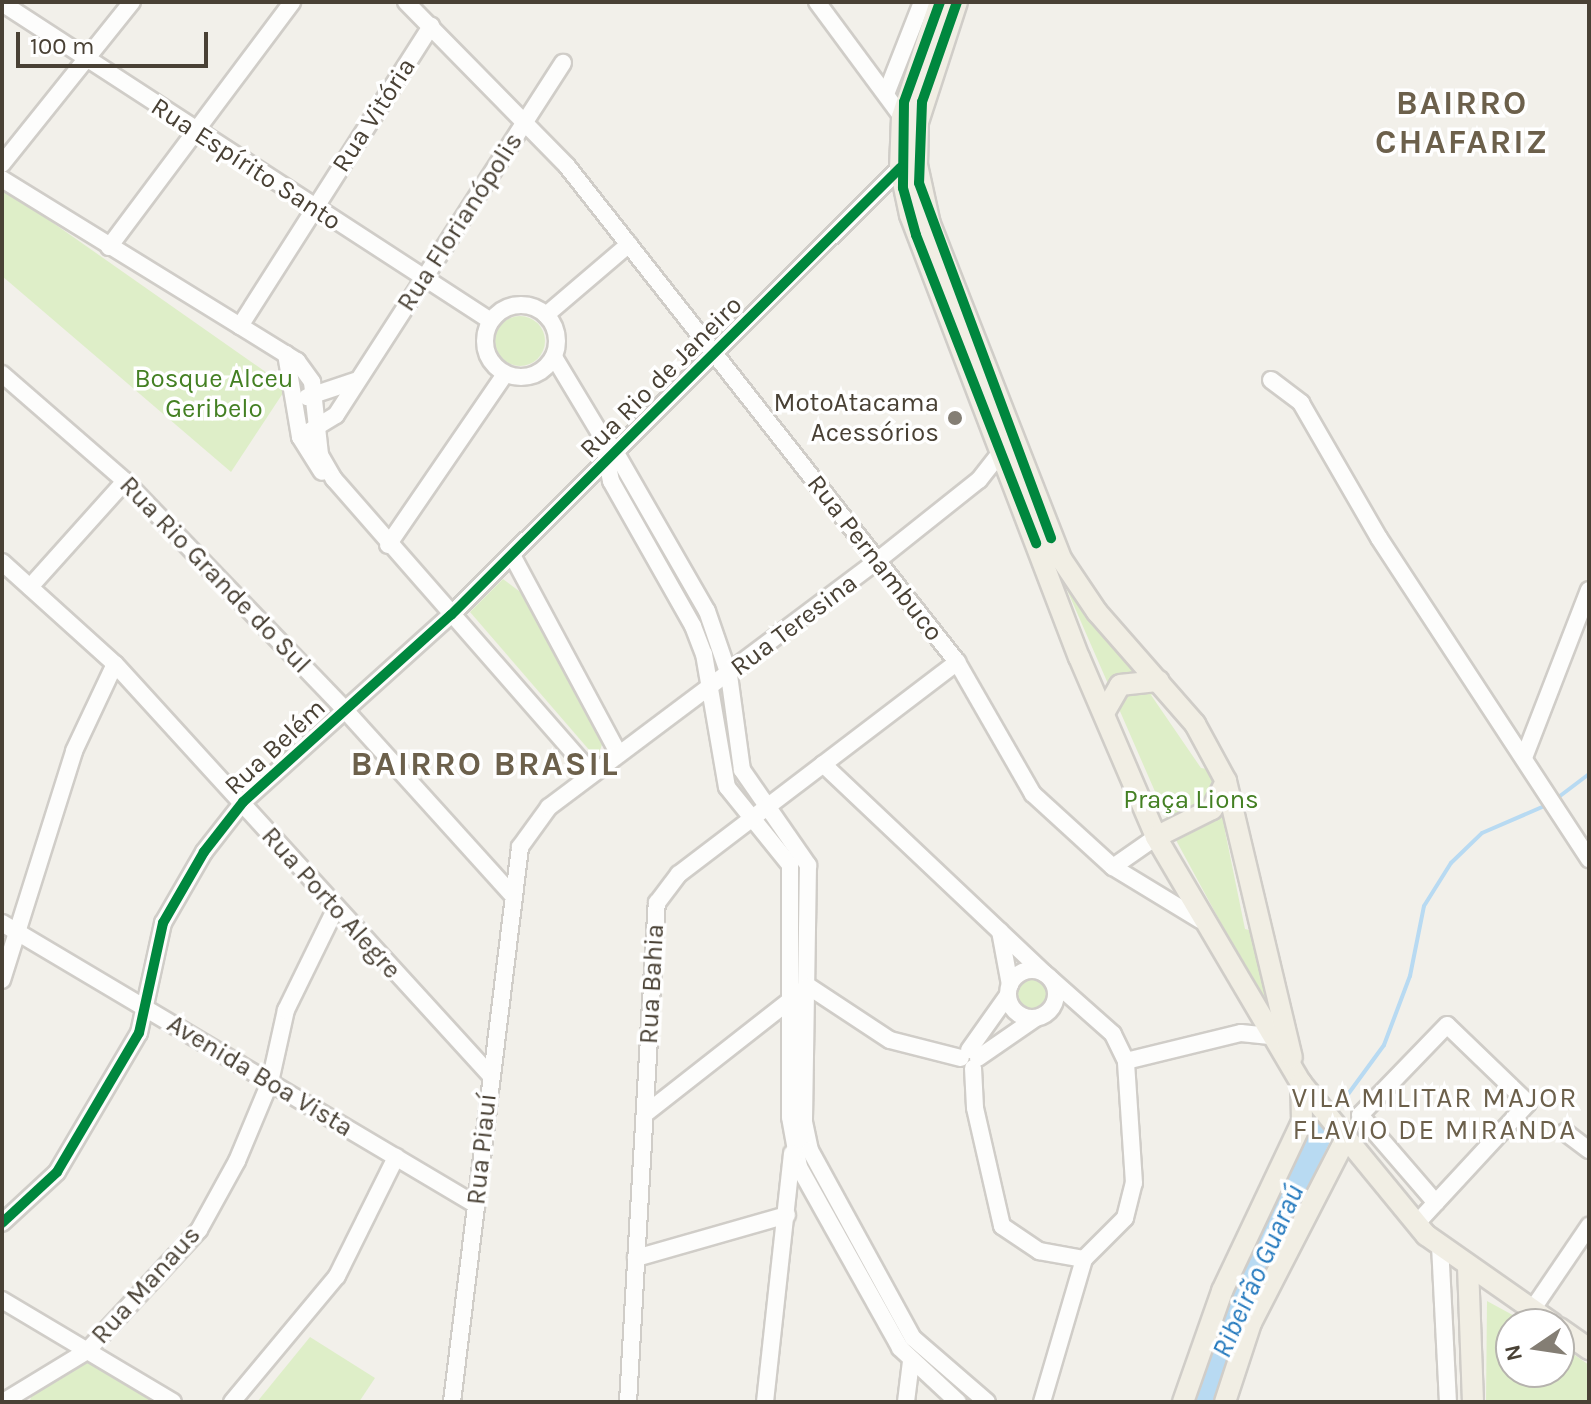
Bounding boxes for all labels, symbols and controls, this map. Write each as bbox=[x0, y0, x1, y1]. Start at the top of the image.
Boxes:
scale bar bbox=[20, 16, 212, 66]
text: 100 m bbox=[30, 32, 95, 60]
street label: Rua Vitória bbox=[326, 52, 422, 178]
district label: BAIRRO CHAFARIZ bbox=[1375, 83, 1549, 162]
street label: Rua Espírito Santo bbox=[145, 91, 347, 237]
street label: Rua Florianópolis bbox=[391, 127, 529, 317]
street label: Rua Rio de Janeiro bbox=[573, 289, 749, 465]
park label: Bosque Alceu Geribelo bbox=[134, 363, 294, 424]
place label: MotoAtacama Acessórios bbox=[773, 387, 939, 448]
marker: MotoAtacama Acessórios bbox=[946, 409, 964, 427]
street label: Rua Pernambuco bbox=[800, 469, 950, 647]
street label: Rua Rio Grande do Sul bbox=[113, 470, 317, 680]
street label: Rua Teresina bbox=[724, 567, 864, 683]
street label: Rua Belém bbox=[218, 692, 332, 802]
district label: BAIRRO BRASIL bbox=[350, 745, 620, 785]
park label: Praça Lions bbox=[1123, 784, 1259, 816]
street label: Rua Porto Alegre bbox=[255, 821, 407, 985]
street label: Rua Bahia bbox=[633, 923, 671, 1045]
street label: Avenida Boa Vista bbox=[161, 1008, 359, 1144]
district label: VILA MILITAR MAJOR FLAVIO DE MIRANDA bbox=[1292, 1081, 1578, 1147]
street label: Rua Piauí bbox=[461, 1092, 503, 1206]
water label: Ribeirão Guaraú bbox=[1205, 1179, 1311, 1363]
street label: Rua Manaus bbox=[85, 1220, 207, 1350]
north arrow bbox=[1495, 1308, 1575, 1388]
text: N bbox=[1499, 1342, 1528, 1364]

